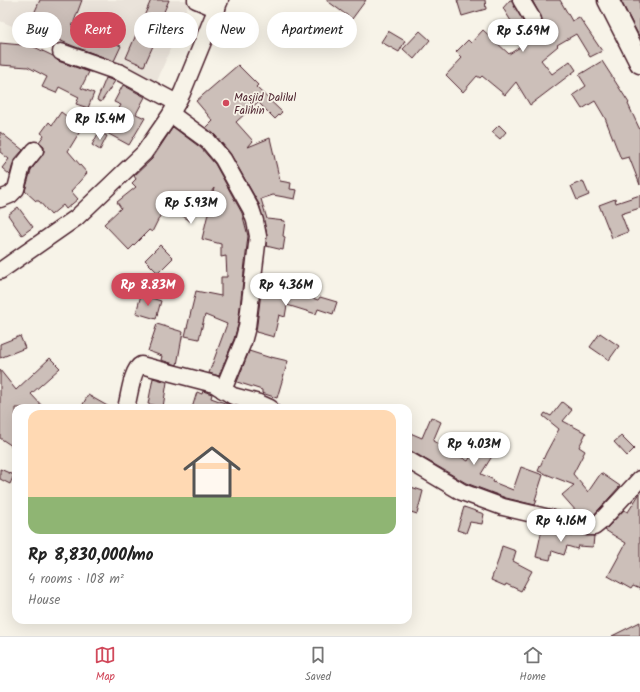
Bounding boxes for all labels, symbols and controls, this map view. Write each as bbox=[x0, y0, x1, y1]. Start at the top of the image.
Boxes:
chip: Buy bbox=[12, 12, 62, 48]
chip: Rent bbox=[70, 12, 126, 48]
chip: Filters bbox=[134, 12, 198, 48]
chip: New bbox=[206, 12, 259, 48]
chip: Apartment bbox=[267, 12, 357, 48]
pin: Rp 5.69M bbox=[482, 19, 564, 53]
text: Rp 5.69M bbox=[497, 21, 549, 42]
place label: Masjid Dalilul Falihin bbox=[234, 89, 296, 120]
marker: Masjid Dalilul Falihin bbox=[221, 98, 231, 108]
pin: Rp 15.4M bbox=[59, 107, 141, 141]
text: Rp 15.4M bbox=[75, 109, 125, 130]
pin: Rp 5.93M bbox=[150, 191, 232, 225]
text: Rp 5.93M bbox=[165, 193, 218, 214]
pin: Rp 8.83M bbox=[107, 273, 189, 307]
pin: Rp 4.36M bbox=[245, 273, 327, 307]
text: Rp 8.83M bbox=[120, 275, 176, 296]
text: Rp 4.36M bbox=[259, 275, 313, 296]
pin: Rp 4.03M bbox=[433, 432, 515, 466]
text: Rp 4.03M bbox=[447, 434, 501, 455]
icon: home bbox=[176, 436, 248, 508]
pin: Rp 4.16M bbox=[520, 509, 602, 543]
text: Rp 4.16M bbox=[536, 511, 586, 532]
text: Rp 8,830,000/mo bbox=[28, 542, 154, 569]
text: 4 rooms · 108 m² bbox=[28, 569, 124, 590]
text: House bbox=[28, 590, 60, 611]
tab: Map bbox=[94, 644, 116, 686]
tab: Saved bbox=[305, 644, 331, 686]
tab: Home bbox=[520, 644, 546, 686]

